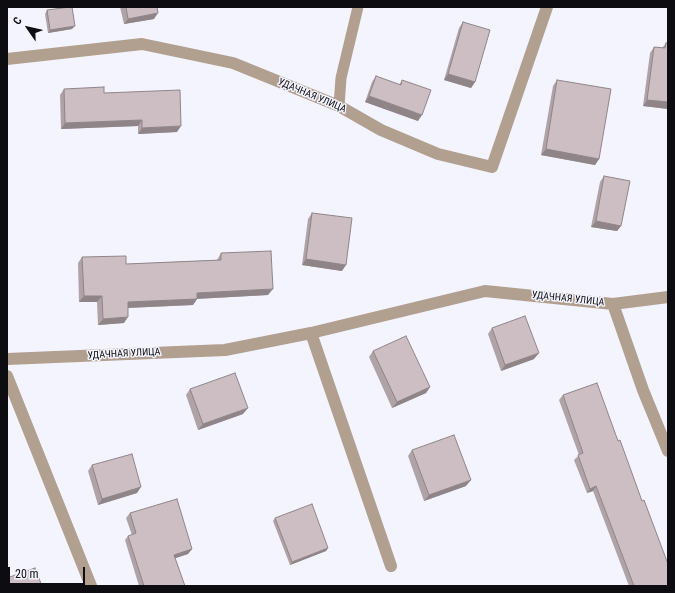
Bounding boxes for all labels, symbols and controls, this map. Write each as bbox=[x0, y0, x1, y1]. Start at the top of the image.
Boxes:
north arrow bbox=[8, 8, 48, 48]
text: С bbox=[10, 15, 25, 27]
street label: УДАЧНАЯ УЛИЦА bbox=[276, 76, 348, 116]
street label: УДАЧНАЯ УЛИЦА bbox=[531, 289, 605, 309]
street label: УДАЧНАЯ УЛИЦА bbox=[87, 346, 161, 362]
scale bar bbox=[10, 559, 87, 585]
text: 20 m bbox=[15, 567, 39, 581]

